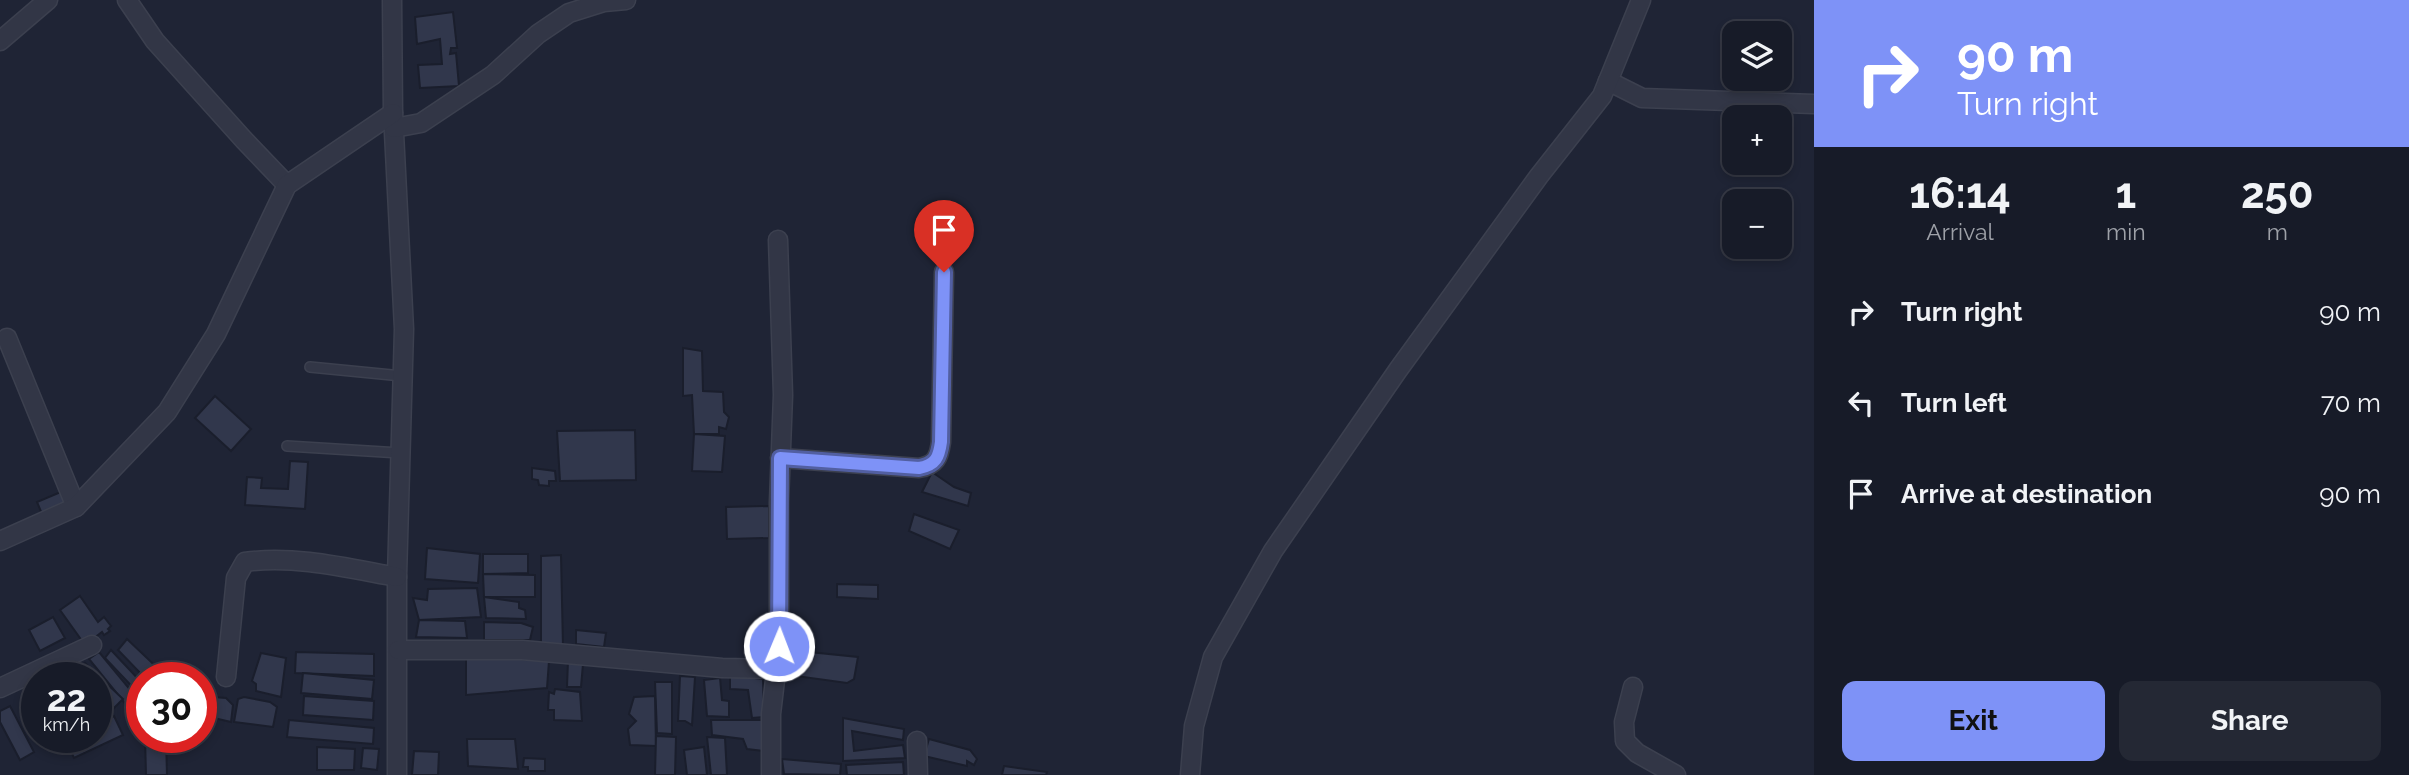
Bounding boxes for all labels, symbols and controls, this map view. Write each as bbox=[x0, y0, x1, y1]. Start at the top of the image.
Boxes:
map controls bbox=[1722, 21, 1792, 259]
button: layers bbox=[1722, 21, 1792, 91]
text: 90 m bbox=[1957, 26, 2073, 83]
icon: right bbox=[1842, 28, 1933, 119]
text: Turn right bbox=[1957, 85, 2098, 122]
button: + bbox=[1722, 105, 1792, 175]
text: 16:14 bbox=[1909, 169, 2011, 218]
text: 1 bbox=[2115, 169, 2136, 218]
text: 250 bbox=[2241, 169, 2314, 218]
button: − bbox=[1722, 189, 1792, 259]
pin bbox=[914, 200, 974, 272]
icon: arrive bbox=[925, 211, 963, 249]
text: Arrival bbox=[1926, 218, 1994, 245]
text: min bbox=[2106, 218, 2146, 245]
text: m bbox=[2267, 218, 2288, 245]
icon: right bbox=[1842, 293, 1880, 331]
text: Turn right bbox=[1901, 297, 2022, 327]
text: 90 m bbox=[2319, 297, 2381, 327]
icon: left bbox=[1842, 384, 1880, 422]
text: Turn left bbox=[1901, 388, 2007, 418]
text: 70 m bbox=[2321, 388, 2381, 418]
icon: arrive bbox=[1842, 475, 1880, 513]
text: Arrive at destination bbox=[1901, 479, 2152, 509]
text: 90 m bbox=[2319, 479, 2381, 509]
position arrow bbox=[742, 609, 816, 683]
speed limit sign: 30 bbox=[126, 662, 217, 753]
text: 22 bbox=[47, 678, 86, 719]
button: Exit bbox=[1842, 681, 2105, 761]
button: Share bbox=[2119, 681, 2381, 761]
text: km/h bbox=[43, 714, 90, 735]

